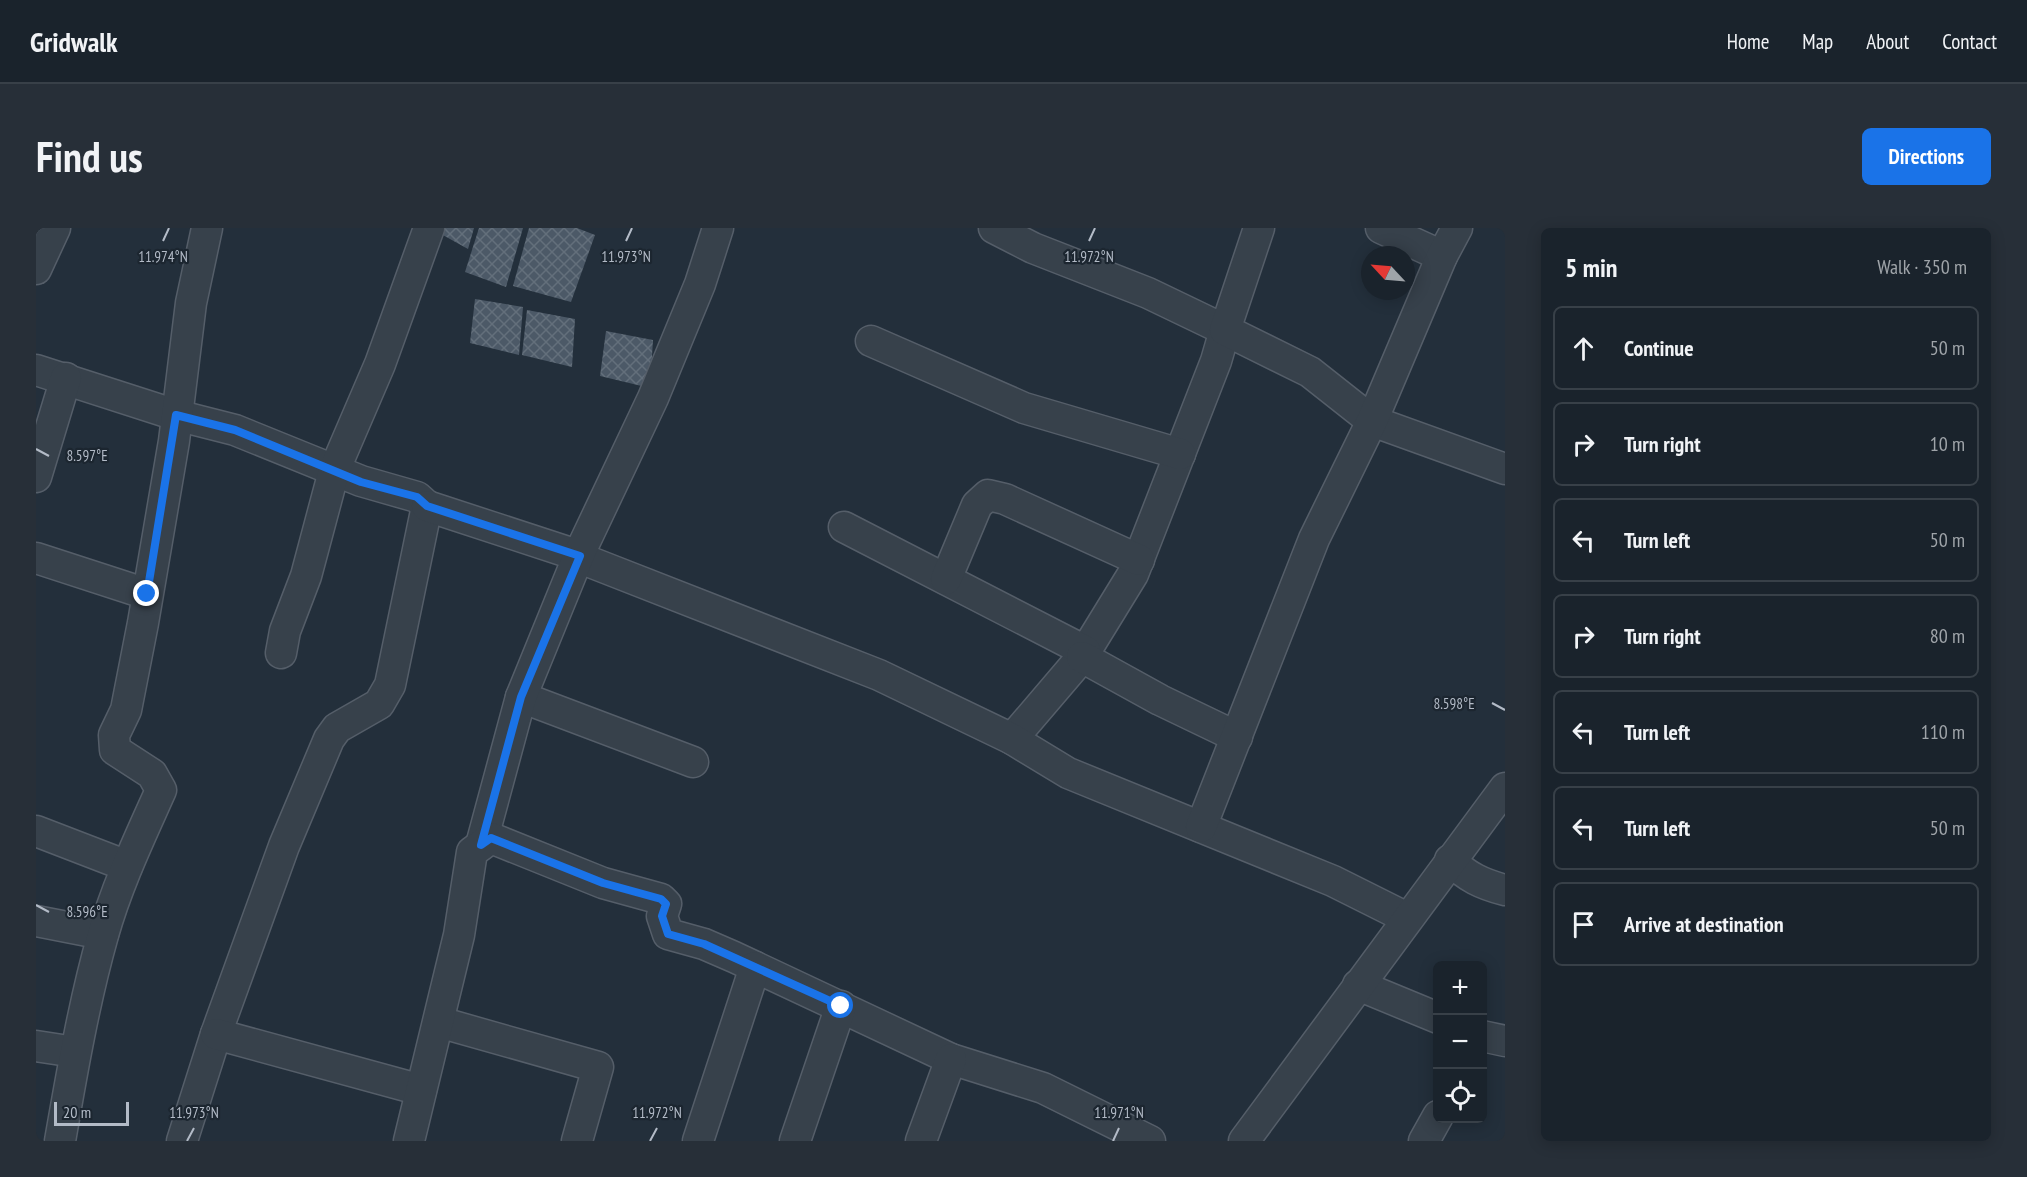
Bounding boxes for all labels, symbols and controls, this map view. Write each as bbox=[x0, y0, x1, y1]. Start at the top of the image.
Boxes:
text: Gridwalk bbox=[30, 23, 118, 60]
text: Home bbox=[1727, 28, 1769, 55]
text: Map bbox=[1802, 28, 1833, 55]
text: About bbox=[1866, 28, 1909, 55]
text: Contact bbox=[1942, 28, 1997, 55]
button: Directions bbox=[1862, 128, 1991, 185]
text: Find us bbox=[36, 129, 143, 184]
north arrow bbox=[1361, 246, 1415, 300]
text: 11.974°N bbox=[138, 247, 188, 266]
text: 11.973°N bbox=[601, 247, 651, 266]
text: 11.972°N bbox=[1064, 247, 1114, 266]
text: 5 min bbox=[1565, 251, 1618, 284]
text: Walk · 350 m bbox=[1877, 254, 1967, 280]
icon: ahead bbox=[1567, 332, 1600, 365]
text: Continue bbox=[1624, 334, 1694, 362]
text: 50 m bbox=[1930, 335, 1965, 361]
icon: right bbox=[1567, 428, 1600, 461]
text: Turn right bbox=[1624, 430, 1701, 458]
text: 10 m bbox=[1930, 431, 1965, 457]
text: 8.597°E bbox=[66, 446, 108, 465]
icon: left bbox=[1567, 524, 1600, 557]
text: Turn left bbox=[1624, 526, 1690, 554]
text: 50 m bbox=[1930, 527, 1965, 553]
route end bbox=[133, 580, 159, 606]
icon: right bbox=[1567, 620, 1600, 653]
text: Turn right bbox=[1624, 622, 1701, 650]
text: 80 m bbox=[1930, 623, 1965, 649]
text: 8.598°E bbox=[1433, 694, 1475, 713]
icon: left bbox=[1567, 716, 1600, 749]
text: Turn left bbox=[1624, 718, 1690, 746]
text: 110 m bbox=[1921, 719, 1965, 745]
icon: left bbox=[1567, 812, 1600, 845]
text: Turn left bbox=[1624, 814, 1690, 842]
text: 50 m bbox=[1930, 815, 1965, 841]
text: 8.596°E bbox=[66, 902, 108, 921]
icon: arrive bbox=[1567, 908, 1600, 941]
text: Arrive at destination bbox=[1624, 910, 1784, 938]
map controls bbox=[1433, 961, 1487, 1123]
button: + bbox=[1433, 961, 1487, 1015]
route start bbox=[827, 992, 853, 1018]
button: − bbox=[1433, 1015, 1487, 1069]
button: locate bbox=[1433, 1069, 1487, 1123]
scale bar bbox=[54, 1099, 129, 1126]
text: 20 m bbox=[63, 1102, 91, 1122]
text: 11.973°N bbox=[169, 1103, 219, 1122]
text: 11.972°N bbox=[632, 1103, 682, 1122]
text: 11.971°N bbox=[1094, 1103, 1144, 1122]

